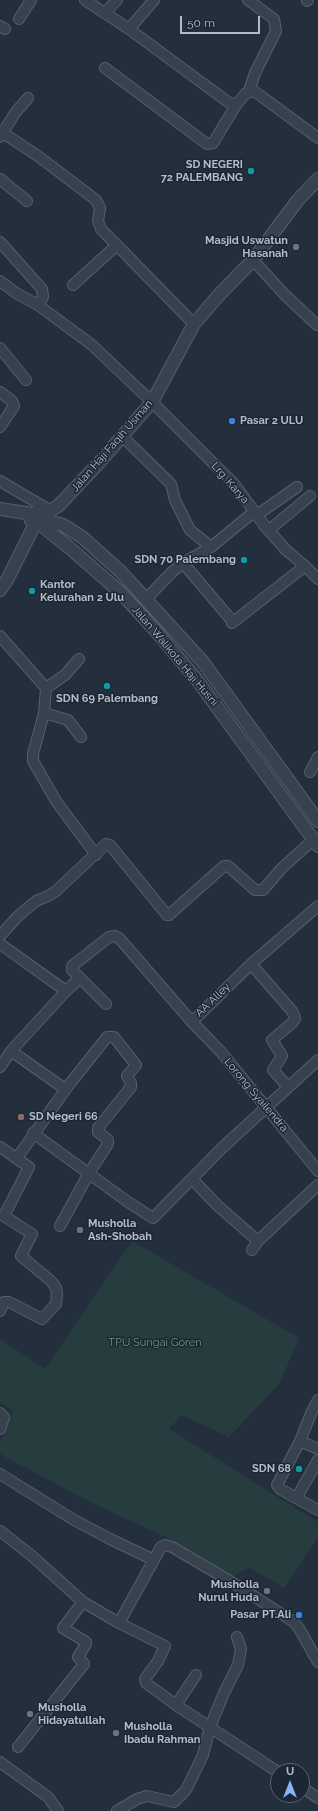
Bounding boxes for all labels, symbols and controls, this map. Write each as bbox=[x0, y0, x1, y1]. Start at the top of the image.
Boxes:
scale bar bbox=[182, 8, 262, 34]
text: 50 m bbox=[187, 16, 215, 30]
place label: SD NEGERI 72 PALEMBANG bbox=[161, 158, 243, 184]
marker: SD NEGERI 72 PALEMBANG bbox=[246, 166, 256, 176]
place label: Masjid Uswatun Hasanah bbox=[205, 234, 288, 260]
marker: Masjid Uswatun Hasanah bbox=[291, 242, 301, 252]
street label: Jalan Haji Faqih Usman bbox=[69, 397, 155, 495]
place label: Pasar 2 ULU bbox=[240, 414, 303, 428]
marker: Pasar 2 ULU bbox=[227, 416, 237, 426]
street label: Lrg. Karya bbox=[208, 460, 252, 506]
place label: SDN 70 Palembang bbox=[134, 553, 236, 567]
marker: SDN 70 Palembang bbox=[239, 555, 249, 565]
place label: Kantor Kelurahan 2 Ulu bbox=[40, 578, 124, 604]
marker: Kantor Kelurahan 2 Ulu bbox=[27, 586, 37, 596]
street label: Jalan Walikota Haji Husni bbox=[129, 603, 221, 709]
marker: SDN 69 Palembang bbox=[102, 681, 112, 691]
place label: SDN 69 Palembang bbox=[56, 692, 158, 706]
street label: AA Alley bbox=[193, 980, 233, 1020]
street label: Lorong Syailendra bbox=[221, 1055, 291, 1135]
place label: SD Negeri 66 bbox=[29, 1110, 98, 1124]
marker: SD Negeri 66 bbox=[16, 1112, 26, 1122]
place label: Musholla Ash-Shobah bbox=[88, 1217, 152, 1243]
marker: Musholla Ash-Shobah bbox=[75, 1225, 85, 1235]
park label: TPU Sungai Goren bbox=[108, 1336, 202, 1350]
place label: SDN 68 bbox=[252, 1462, 291, 1476]
marker: SDN 68 bbox=[294, 1464, 304, 1474]
place label: Musholla Nurul Huda bbox=[198, 1578, 259, 1604]
marker: Musholla Nurul Huda bbox=[262, 1586, 272, 1596]
place label: Pasar PT.Ali bbox=[230, 1608, 291, 1622]
marker: Pasar PT.Ali bbox=[294, 1610, 304, 1620]
place label: Musholla Hidayatullah bbox=[38, 1701, 105, 1727]
marker: Musholla Hidayatullah bbox=[25, 1709, 35, 1719]
place label: Musholla Ibadu Rahman bbox=[124, 1720, 200, 1746]
marker: Musholla Ibadu Rahman bbox=[111, 1728, 121, 1738]
north arrow bbox=[270, 1763, 310, 1803]
text: U bbox=[286, 1765, 294, 1778]

